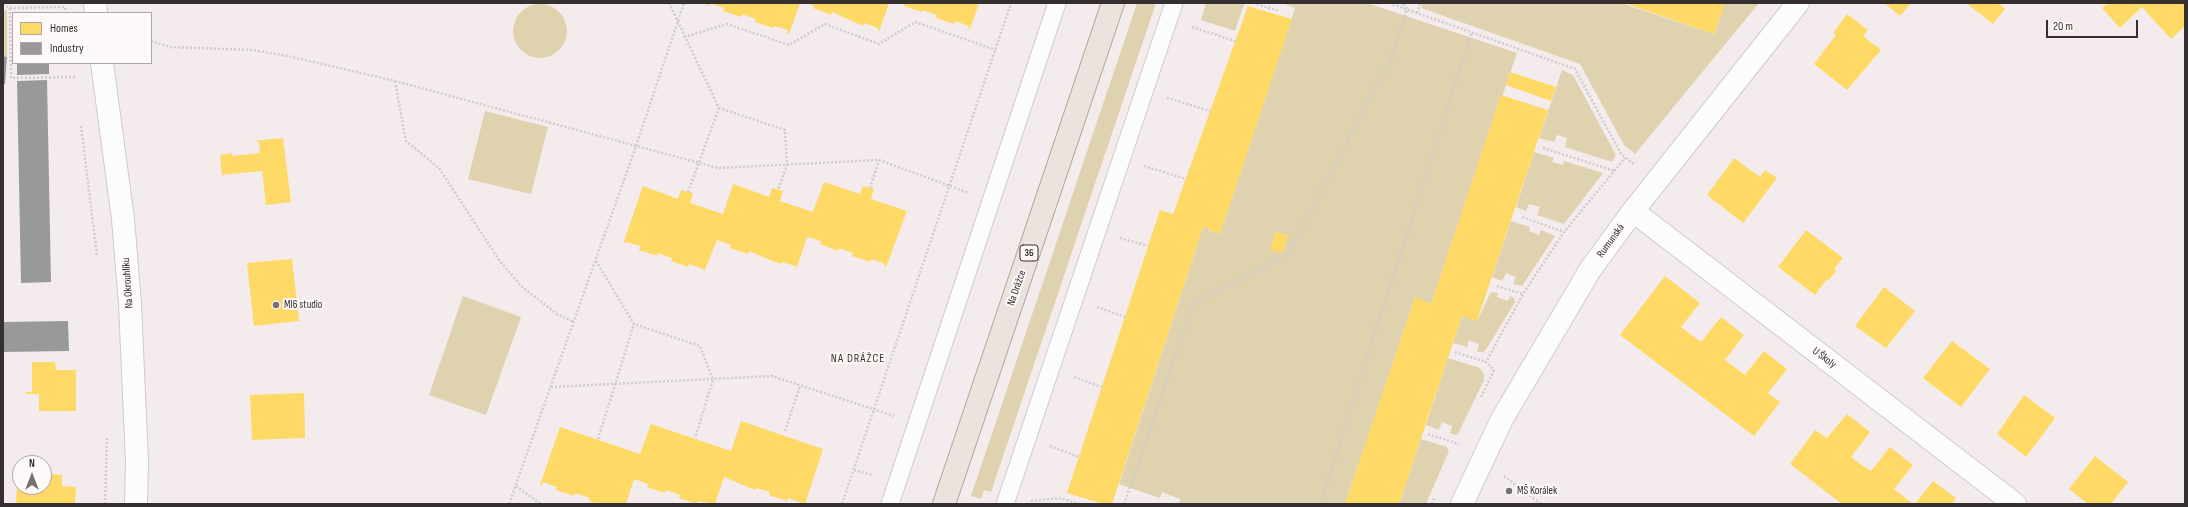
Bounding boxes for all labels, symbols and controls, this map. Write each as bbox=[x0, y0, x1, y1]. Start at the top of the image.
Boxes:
legend bbox=[12, 12, 152, 64]
scale bar bbox=[2048, 12, 2140, 38]
text: 20 m bbox=[2053, 19, 2073, 34]
text: Homes bbox=[50, 21, 78, 36]
text: Industry bbox=[50, 41, 84, 56]
street label: Rumunská bbox=[1594, 222, 1628, 260]
road number: 36 bbox=[1020, 245, 1038, 261]
street label: Na Okrouhlíku bbox=[120, 257, 136, 309]
street label: Na Drážce bbox=[1005, 268, 1029, 308]
place label: MI6 studio bbox=[284, 298, 322, 312]
marker: MI6 studio bbox=[271, 300, 281, 310]
street label: U Školy bbox=[1809, 345, 1839, 371]
district label: NA DRÁŽCE bbox=[831, 352, 885, 366]
north arrow bbox=[12, 455, 52, 495]
text: N bbox=[29, 457, 35, 470]
place label: MŠ Korálek bbox=[1517, 484, 1557, 498]
marker: MŠ Korálek bbox=[1504, 486, 1514, 496]

